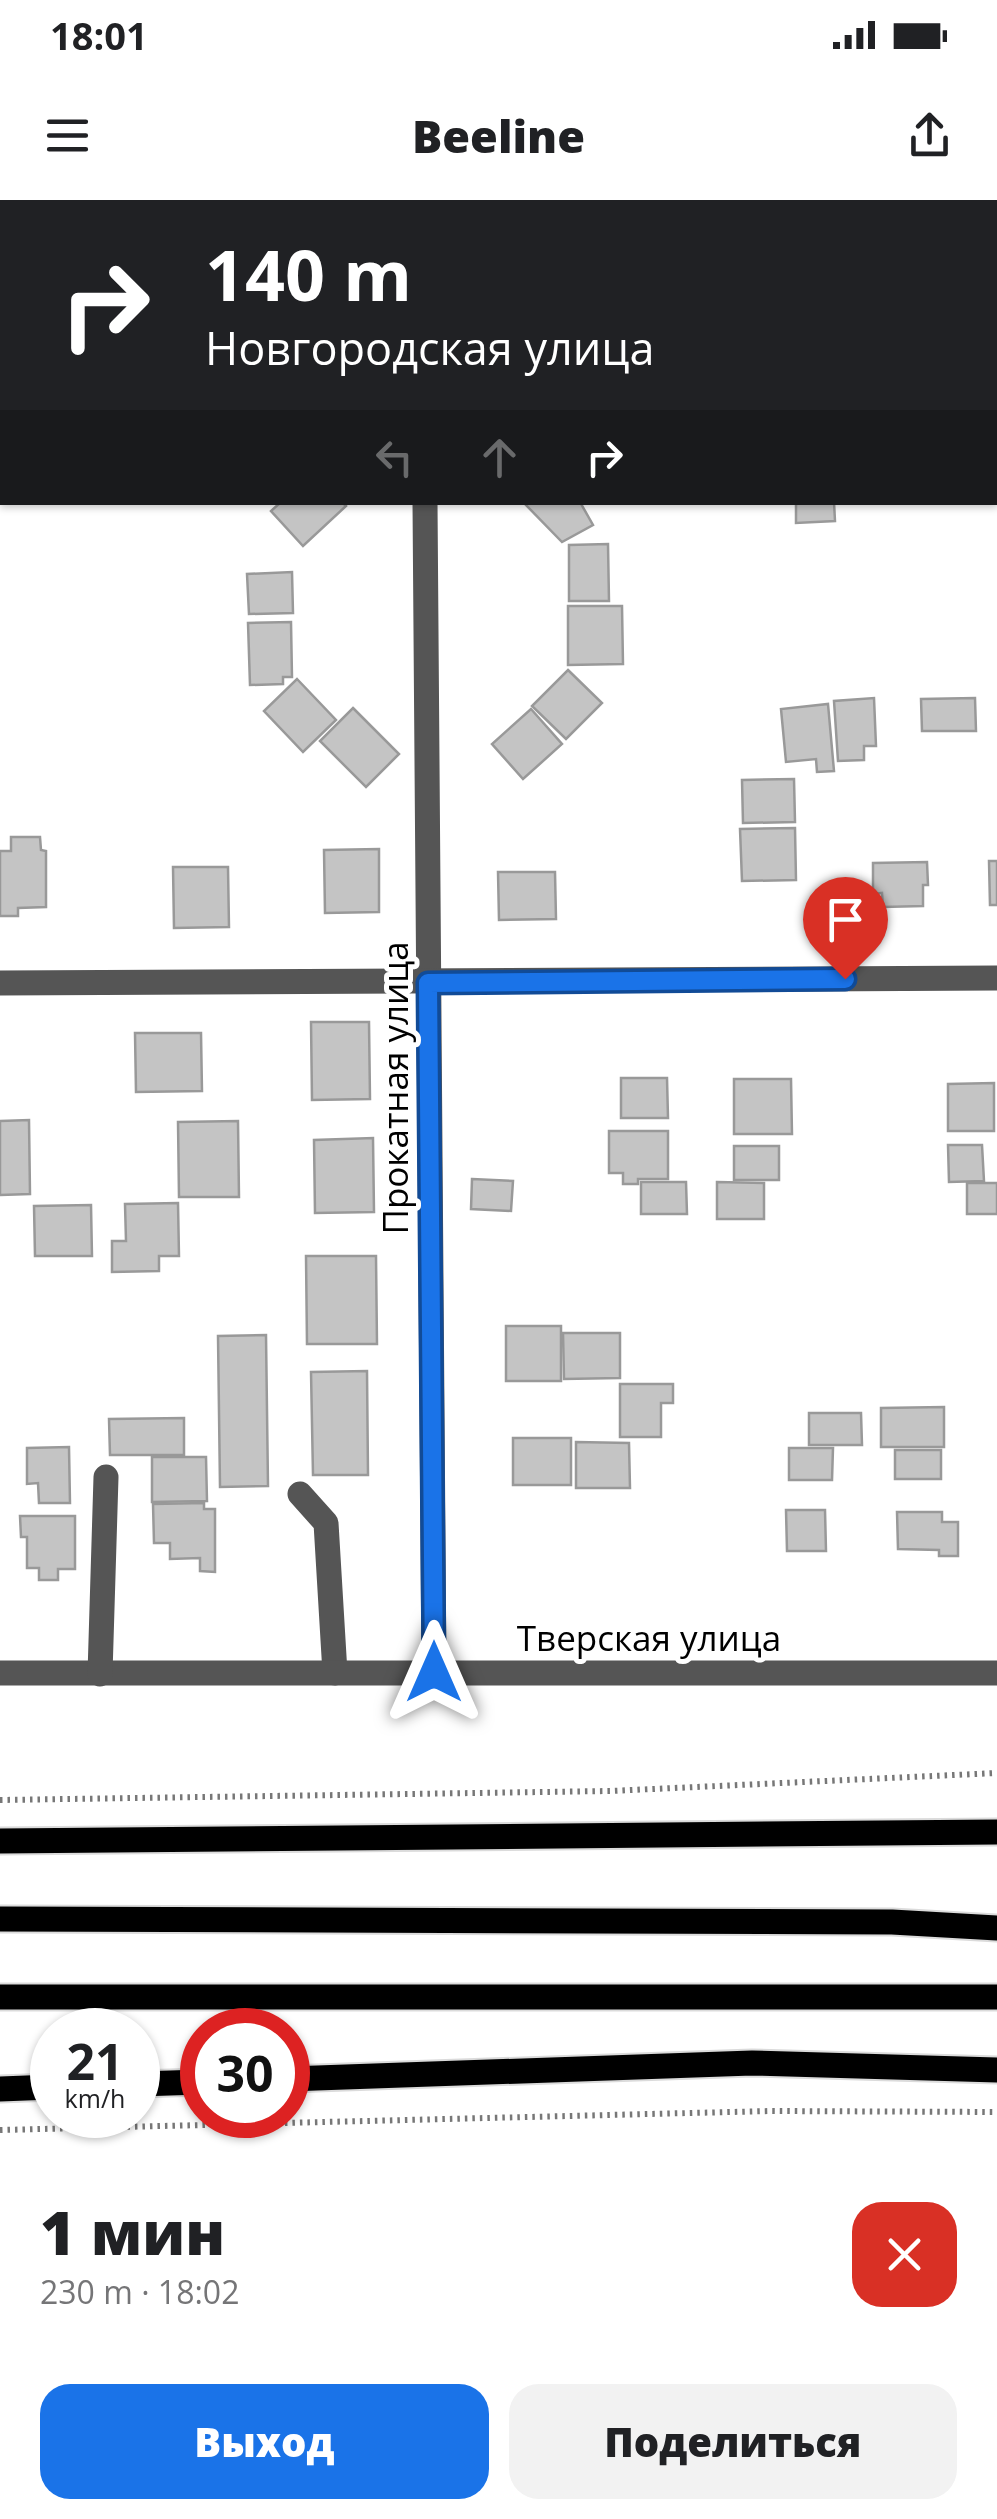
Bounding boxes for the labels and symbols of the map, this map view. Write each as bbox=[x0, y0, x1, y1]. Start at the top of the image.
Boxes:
pin bbox=[803, 877, 888, 980]
street label: Прокатная улица bbox=[371, 941, 418, 1235]
street label: Тверская улица bbox=[517, 1614, 781, 1661]
position arrow bbox=[382, 1620, 486, 1724]
speed limit sign: 30 bbox=[180, 2008, 310, 2138]

